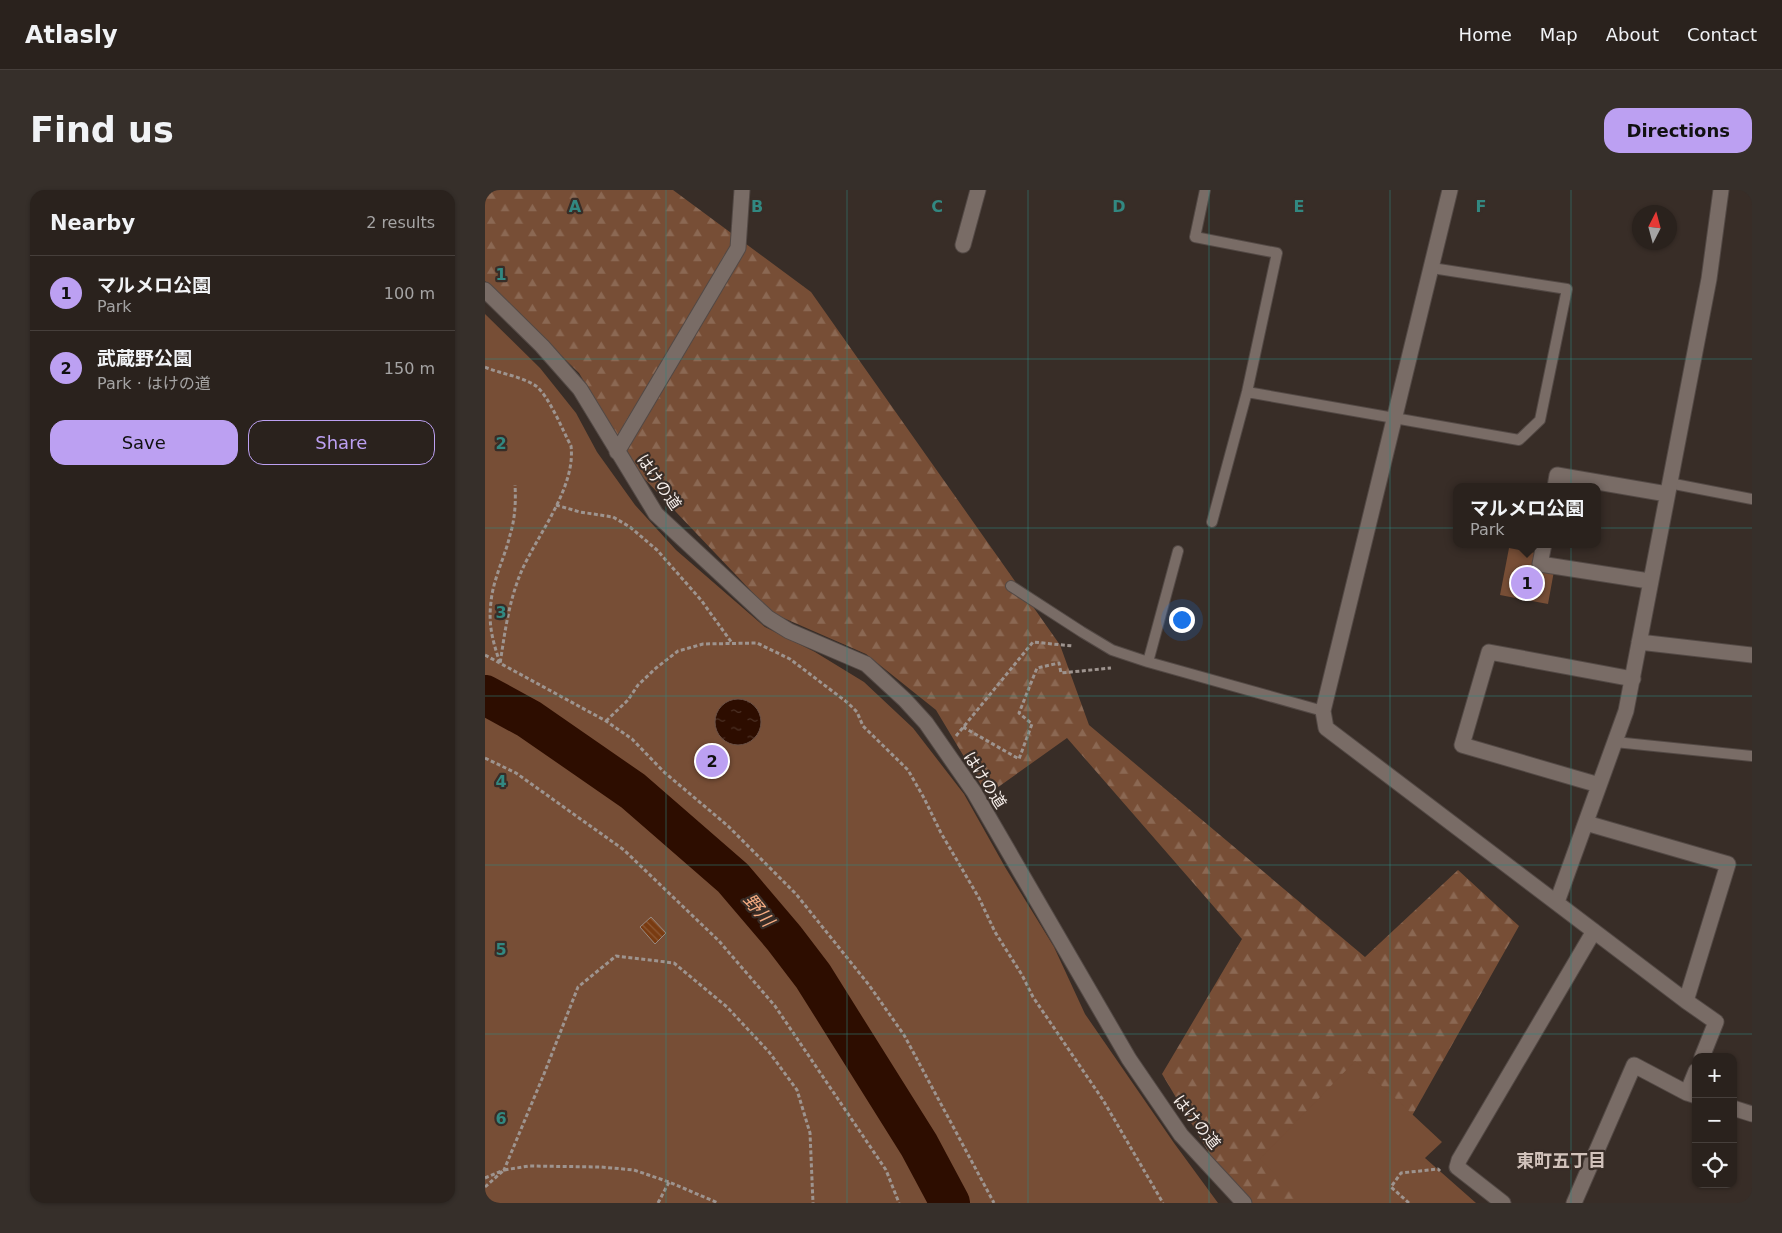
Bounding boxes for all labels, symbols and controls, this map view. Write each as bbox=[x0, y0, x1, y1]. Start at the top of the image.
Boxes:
text: Atlasly bbox=[25, 21, 118, 49]
text: Home bbox=[1459, 24, 1512, 45]
text: Map bbox=[1540, 24, 1578, 45]
text: About bbox=[1606, 24, 1659, 45]
text: Contact bbox=[1687, 24, 1757, 45]
button: Directions bbox=[1604, 108, 1752, 153]
text: Find us bbox=[30, 110, 174, 150]
text: A bbox=[569, 197, 582, 216]
text: B bbox=[751, 197, 763, 216]
text: C bbox=[931, 197, 943, 216]
text: D bbox=[1112, 197, 1126, 216]
text: E bbox=[1294, 197, 1304, 216]
text: F bbox=[1476, 197, 1486, 216]
north arrow bbox=[1632, 205, 1677, 250]
text: Nearby bbox=[50, 211, 135, 235]
text: 2 results bbox=[366, 213, 435, 232]
text: 1 bbox=[495, 265, 507, 284]
text: マルメロ公園 bbox=[97, 274, 211, 296]
text: 1 bbox=[60, 284, 72, 303]
text: 100 m bbox=[384, 284, 435, 303]
text: Park bbox=[97, 297, 132, 316]
text: 武蔵野公園 bbox=[97, 347, 192, 369]
text: 2 bbox=[60, 359, 72, 378]
text: 150 m bbox=[384, 359, 435, 378]
text: Park · はけの道 bbox=[97, 374, 211, 393]
button: Save bbox=[50, 420, 238, 465]
button: Share bbox=[248, 420, 435, 465]
text: 2 bbox=[495, 434, 507, 453]
street label: はけの道 bbox=[633, 450, 685, 514]
popup bbox=[1453, 483, 1601, 548]
text: マルメロ公園 bbox=[1470, 497, 1584, 519]
text: Park bbox=[1470, 520, 1505, 539]
pin: 1 bbox=[1511, 564, 1543, 602]
text: 3 bbox=[495, 603, 507, 622]
your location bbox=[1169, 607, 1195, 633]
pin: 2 bbox=[696, 742, 728, 780]
street label: はけの道 bbox=[960, 748, 1010, 812]
text: 4 bbox=[495, 772, 507, 791]
water label: 野川 bbox=[740, 889, 780, 932]
text: 5 bbox=[495, 940, 507, 959]
map controls bbox=[1692, 1053, 1737, 1188]
button: + bbox=[1692, 1053, 1737, 1098]
street label: はけの道 bbox=[1169, 1091, 1225, 1153]
button: − bbox=[1692, 1098, 1737, 1143]
text: 6 bbox=[495, 1109, 507, 1128]
button: locate bbox=[1692, 1143, 1737, 1188]
district label: 東町五丁目 bbox=[1516, 1150, 1606, 1171]

